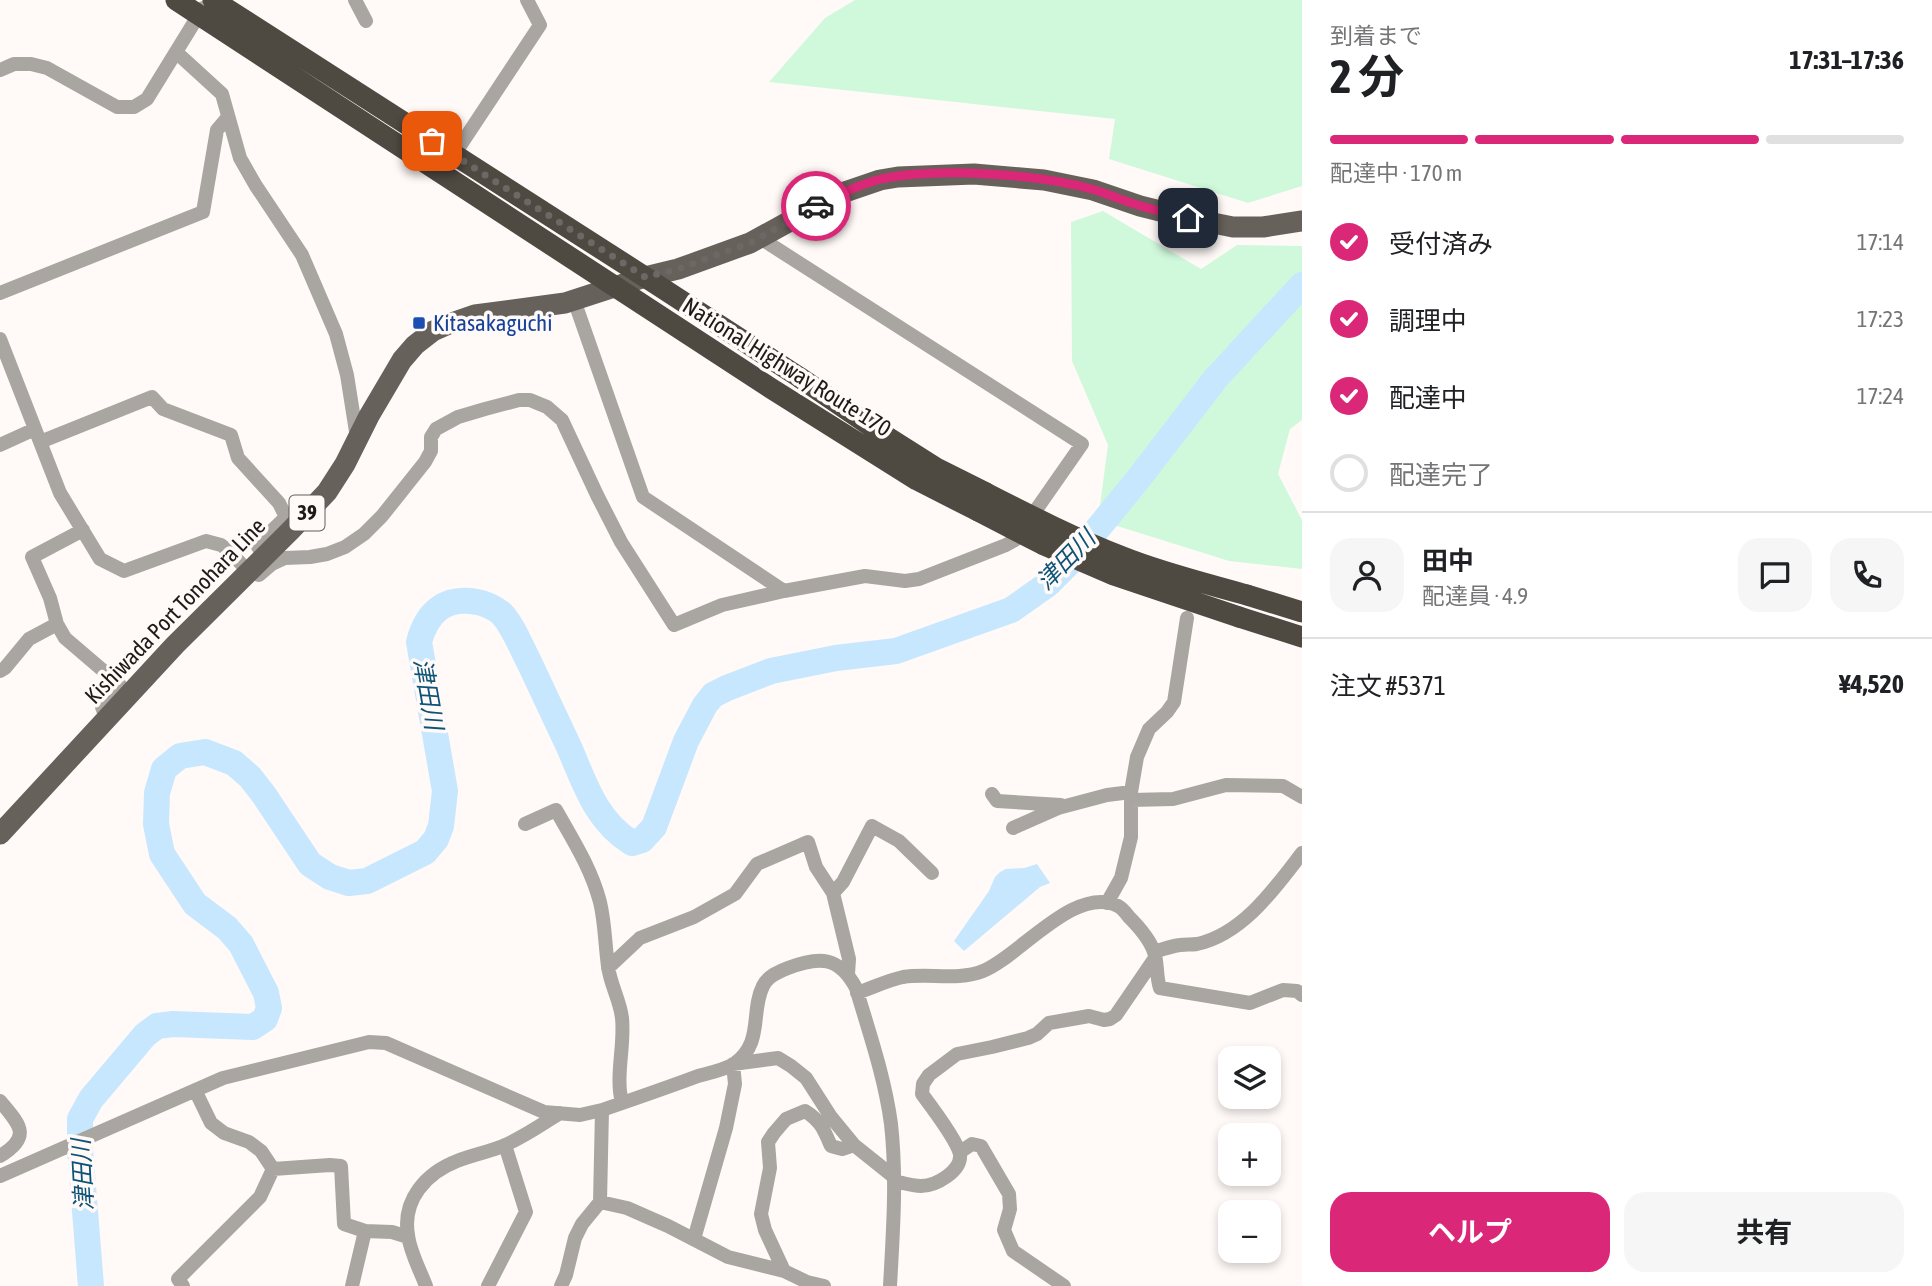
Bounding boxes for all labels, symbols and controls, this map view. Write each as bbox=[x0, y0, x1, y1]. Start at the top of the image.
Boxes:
text: 到着まで bbox=[1330, 23, 1422, 49]
text: 17:31–17:36 bbox=[1789, 45, 1904, 75]
text: 2 分 bbox=[1330, 50, 1404, 103]
pin bbox=[402, 111, 462, 171]
icon: bag bbox=[413, 122, 451, 160]
text: 配達中 · 170 m bbox=[1330, 160, 1462, 186]
courier bbox=[781, 171, 851, 241]
icon: car bbox=[797, 187, 835, 225]
pin bbox=[1158, 188, 1218, 248]
icon: home bbox=[1169, 199, 1207, 237]
icon: check bbox=[1330, 223, 1368, 261]
text: 受付済み bbox=[1389, 229, 1493, 259]
text: 17:14 bbox=[1857, 229, 1904, 255]
street label: National Highway Route 170 bbox=[678, 292, 896, 442]
icon: check bbox=[1330, 300, 1368, 338]
text: 調理中 bbox=[1389, 306, 1467, 336]
text: 17:23 bbox=[1857, 306, 1904, 332]
place label: Kitasakaguchi bbox=[433, 310, 552, 336]
marker: Kitasakaguchi bbox=[411, 315, 427, 331]
icon: check bbox=[1330, 377, 1368, 415]
text: 配達中 bbox=[1389, 383, 1467, 413]
text: 17:24 bbox=[1857, 383, 1904, 409]
text: 配達完了 bbox=[1389, 460, 1493, 490]
road number: 39 bbox=[290, 496, 324, 530]
street label: Kishiwada Port Tonohara Line bbox=[80, 513, 270, 709]
water label: 津田川 bbox=[1031, 522, 1102, 595]
button: person bbox=[1330, 538, 1404, 612]
button: chat bbox=[1738, 538, 1812, 612]
button: phone bbox=[1830, 538, 1904, 612]
text: 田中 bbox=[1422, 546, 1474, 576]
text: 配達員 · 4.9 bbox=[1422, 583, 1528, 609]
water label: 津田川 bbox=[409, 656, 449, 735]
text: ¥4,520 bbox=[1839, 669, 1904, 699]
text: 注文 #5371 bbox=[1330, 671, 1446, 701]
map controls bbox=[1218, 1046, 1281, 1263]
button: layers bbox=[1218, 1046, 1281, 1109]
button: + bbox=[1218, 1123, 1281, 1186]
water label: 津田川 bbox=[67, 1135, 98, 1212]
button: ヘルプ bbox=[1330, 1192, 1610, 1272]
button: 共有 bbox=[1624, 1192, 1904, 1272]
button: − bbox=[1218, 1200, 1281, 1263]

